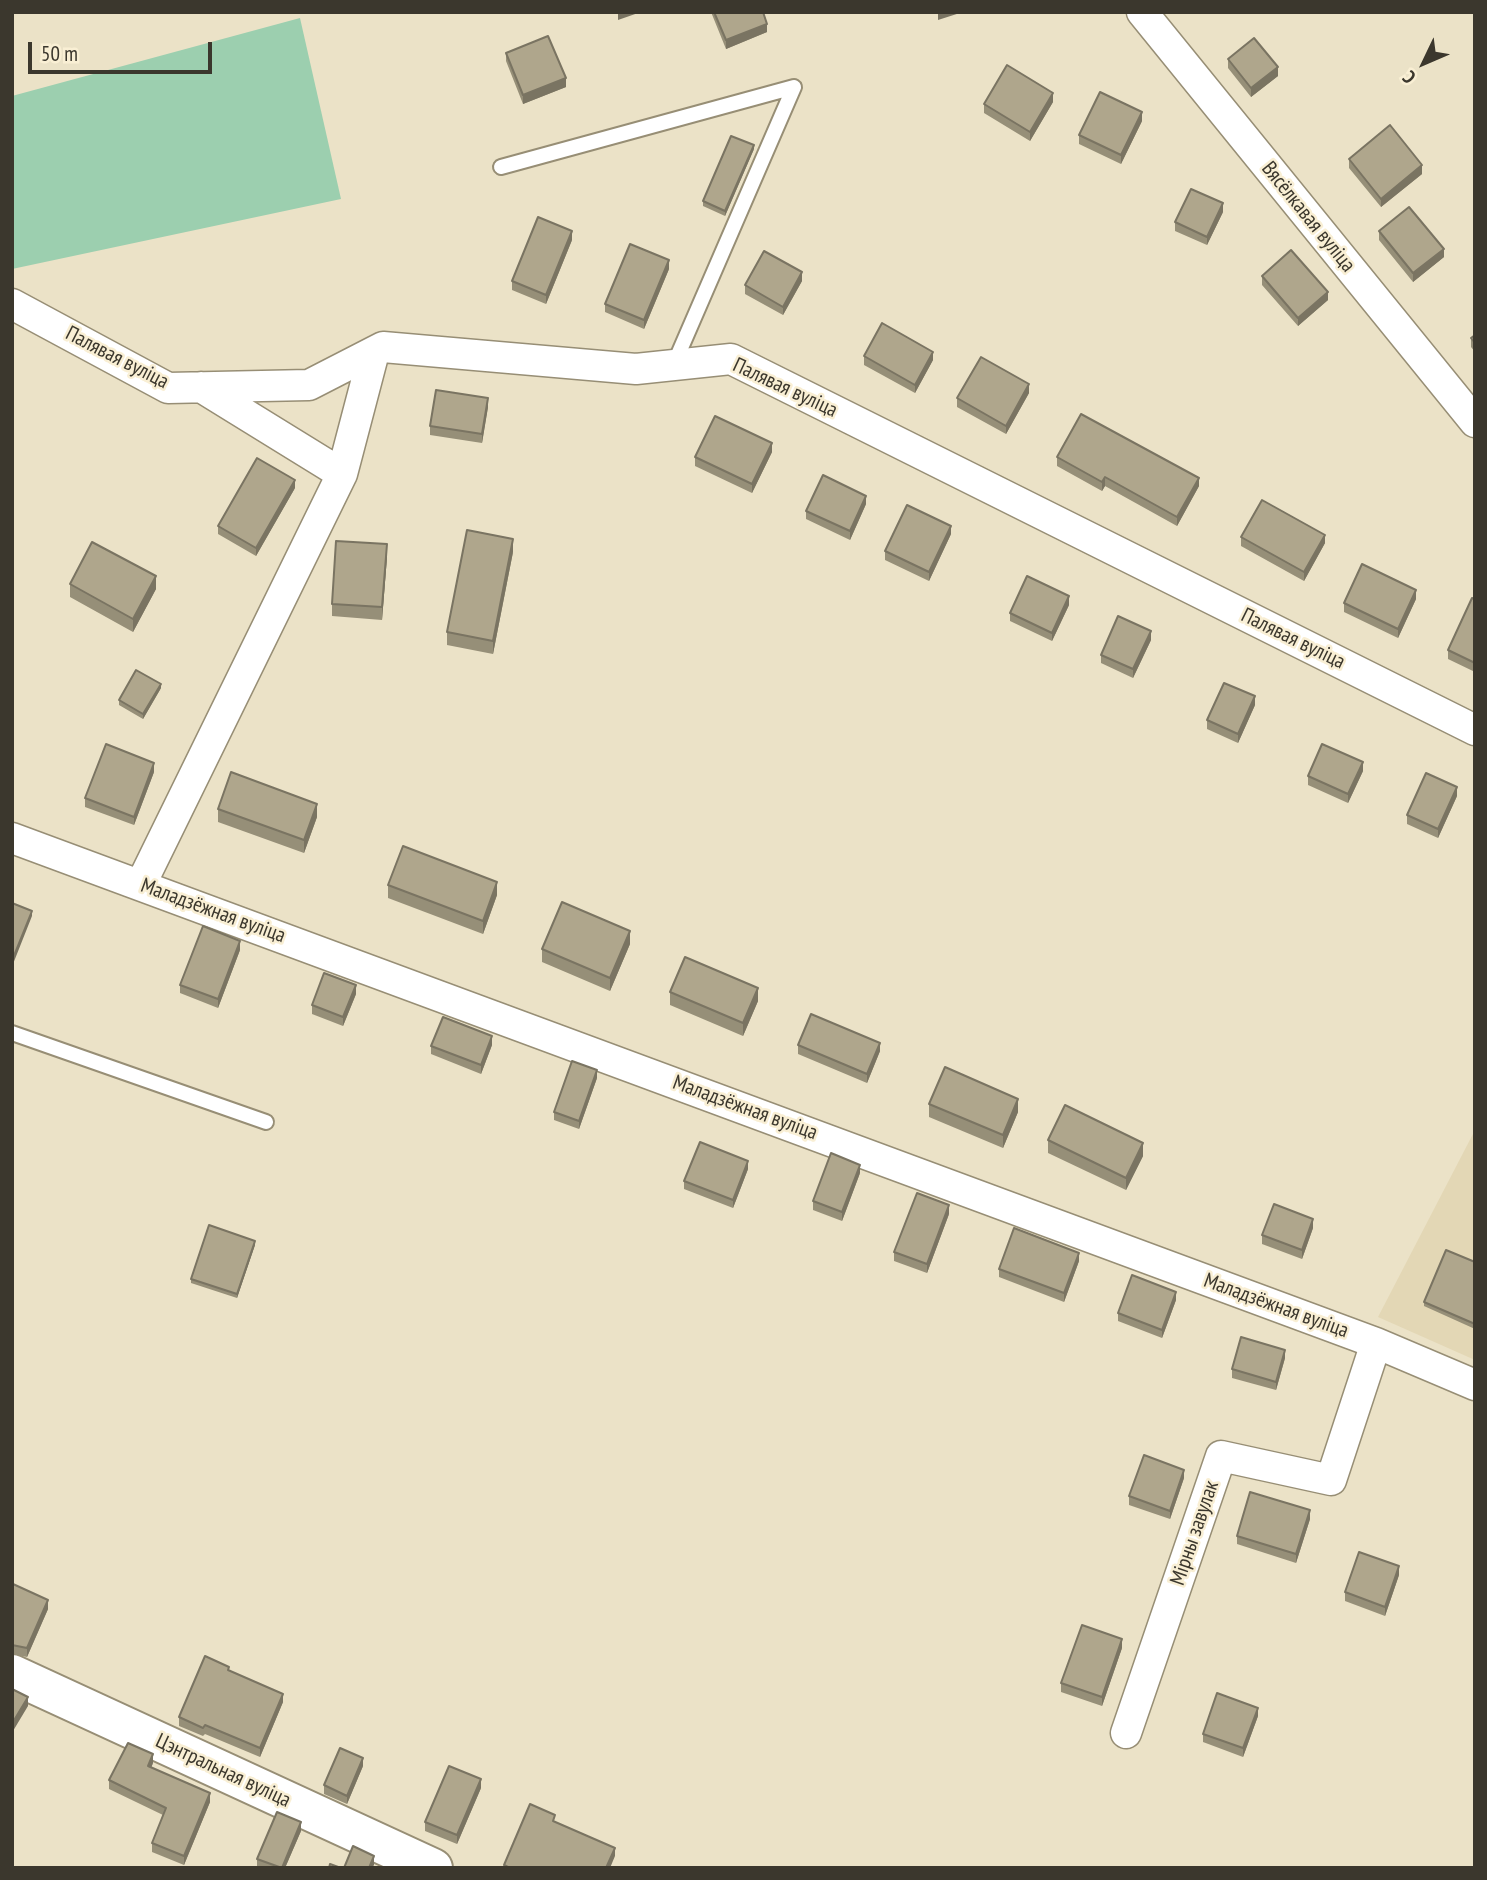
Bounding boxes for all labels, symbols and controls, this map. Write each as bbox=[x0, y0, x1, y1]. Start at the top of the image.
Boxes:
scale bar bbox=[32, 28, 215, 72]
north arrow bbox=[1389, 28, 1459, 98]
text: 50 m bbox=[41, 40, 78, 67]
text: С bbox=[1397, 66, 1421, 89]
street label: Вясёлкавая вуліца bbox=[1256, 157, 1360, 277]
street label: Палявая вуліца bbox=[61, 321, 173, 395]
street label: Палявая вуліца bbox=[729, 353, 841, 423]
street label: Палявая вуліца bbox=[1237, 603, 1349, 675]
street label: Маладзёжная вуліца bbox=[137, 873, 289, 949]
street label: Маладзёжная вуліца bbox=[669, 1070, 821, 1146]
street label: Маладзёжная вуліца bbox=[1200, 1268, 1352, 1344]
street label: Мірны завулак bbox=[1165, 1477, 1225, 1589]
street label: Цэнтральная вуліца bbox=[151, 1729, 295, 1813]

